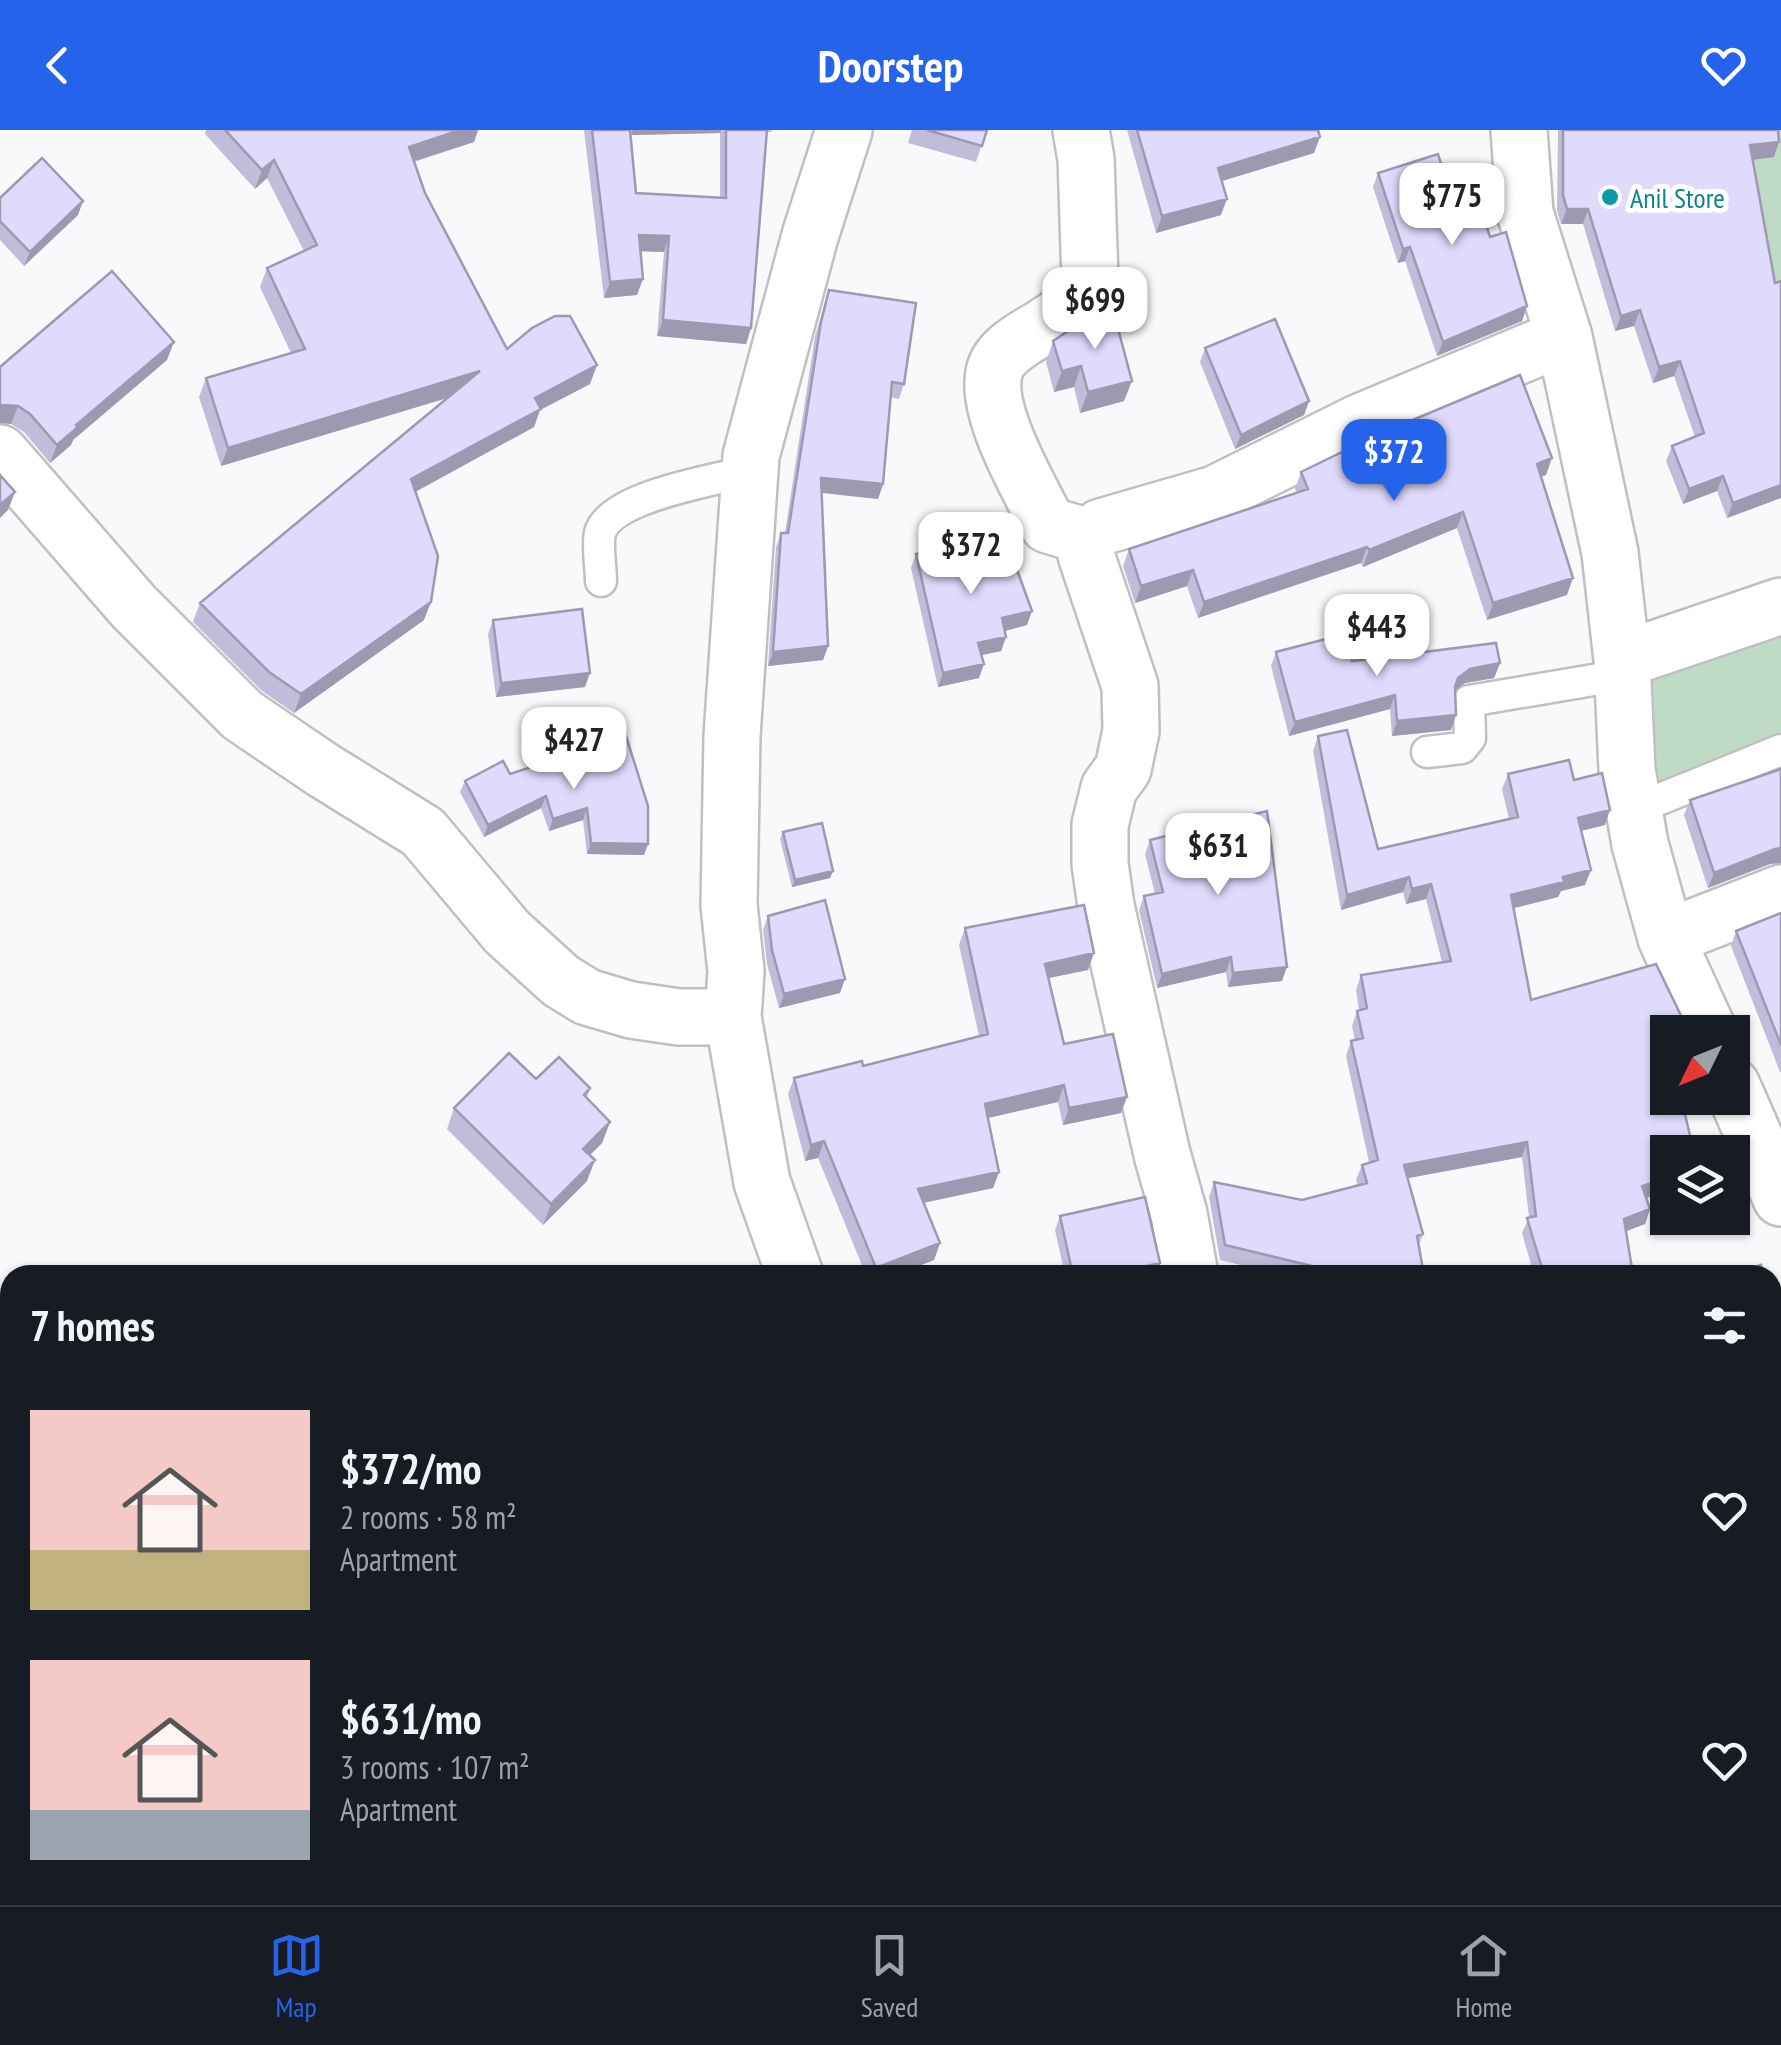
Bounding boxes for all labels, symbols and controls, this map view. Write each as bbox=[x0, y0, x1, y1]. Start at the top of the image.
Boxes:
text: Doorstep bbox=[818, 36, 963, 94]
icon: back bbox=[30, 38, 85, 93]
icon: heart bbox=[1696, 38, 1751, 93]
pin: $775 bbox=[1393, 163, 1511, 248]
text: $775 bbox=[1421, 174, 1483, 216]
place label: Anil Store bbox=[1630, 179, 1725, 216]
marker: Anil Store bbox=[1599, 186, 1621, 208]
pin: $699 bbox=[1036, 267, 1154, 352]
text: $699 bbox=[1064, 278, 1126, 320]
pin: $372 bbox=[1335, 419, 1453, 504]
text: $372 bbox=[1363, 430, 1425, 472]
pin: $372 bbox=[912, 512, 1030, 597]
text: $372 bbox=[940, 523, 1002, 565]
pin: $443 bbox=[1318, 594, 1436, 679]
text: $443 bbox=[1346, 605, 1408, 647]
pin: $427 bbox=[515, 707, 633, 792]
text: $427 bbox=[543, 718, 605, 760]
pin: $631 bbox=[1159, 813, 1277, 898]
text: $631 bbox=[1187, 824, 1249, 866]
north arrow bbox=[1650, 1015, 1750, 1115]
map controls bbox=[1650, 1015, 1750, 1235]
button: layers bbox=[1650, 1135, 1750, 1235]
text: 7 homes bbox=[30, 1298, 155, 1353]
icon: filters bbox=[1697, 1298, 1752, 1353]
text: $372/mo bbox=[340, 1441, 482, 1496]
icon: home bbox=[110, 1450, 230, 1570]
icon: heart bbox=[1697, 1483, 1752, 1538]
text: 2 rooms · 58 m² bbox=[340, 1496, 517, 1538]
text: Apartment bbox=[340, 1538, 457, 1580]
text: $631/mo bbox=[340, 1691, 482, 1746]
icon: home bbox=[110, 1700, 230, 1820]
icon: heart bbox=[1697, 1733, 1752, 1788]
text: 3 rooms · 107 m² bbox=[340, 1746, 530, 1788]
text: Apartment bbox=[340, 1788, 457, 1830]
tab: Map bbox=[269, 1928, 324, 2025]
tab: Saved bbox=[861, 1928, 918, 2025]
tab: Home bbox=[1456, 1928, 1512, 2025]

